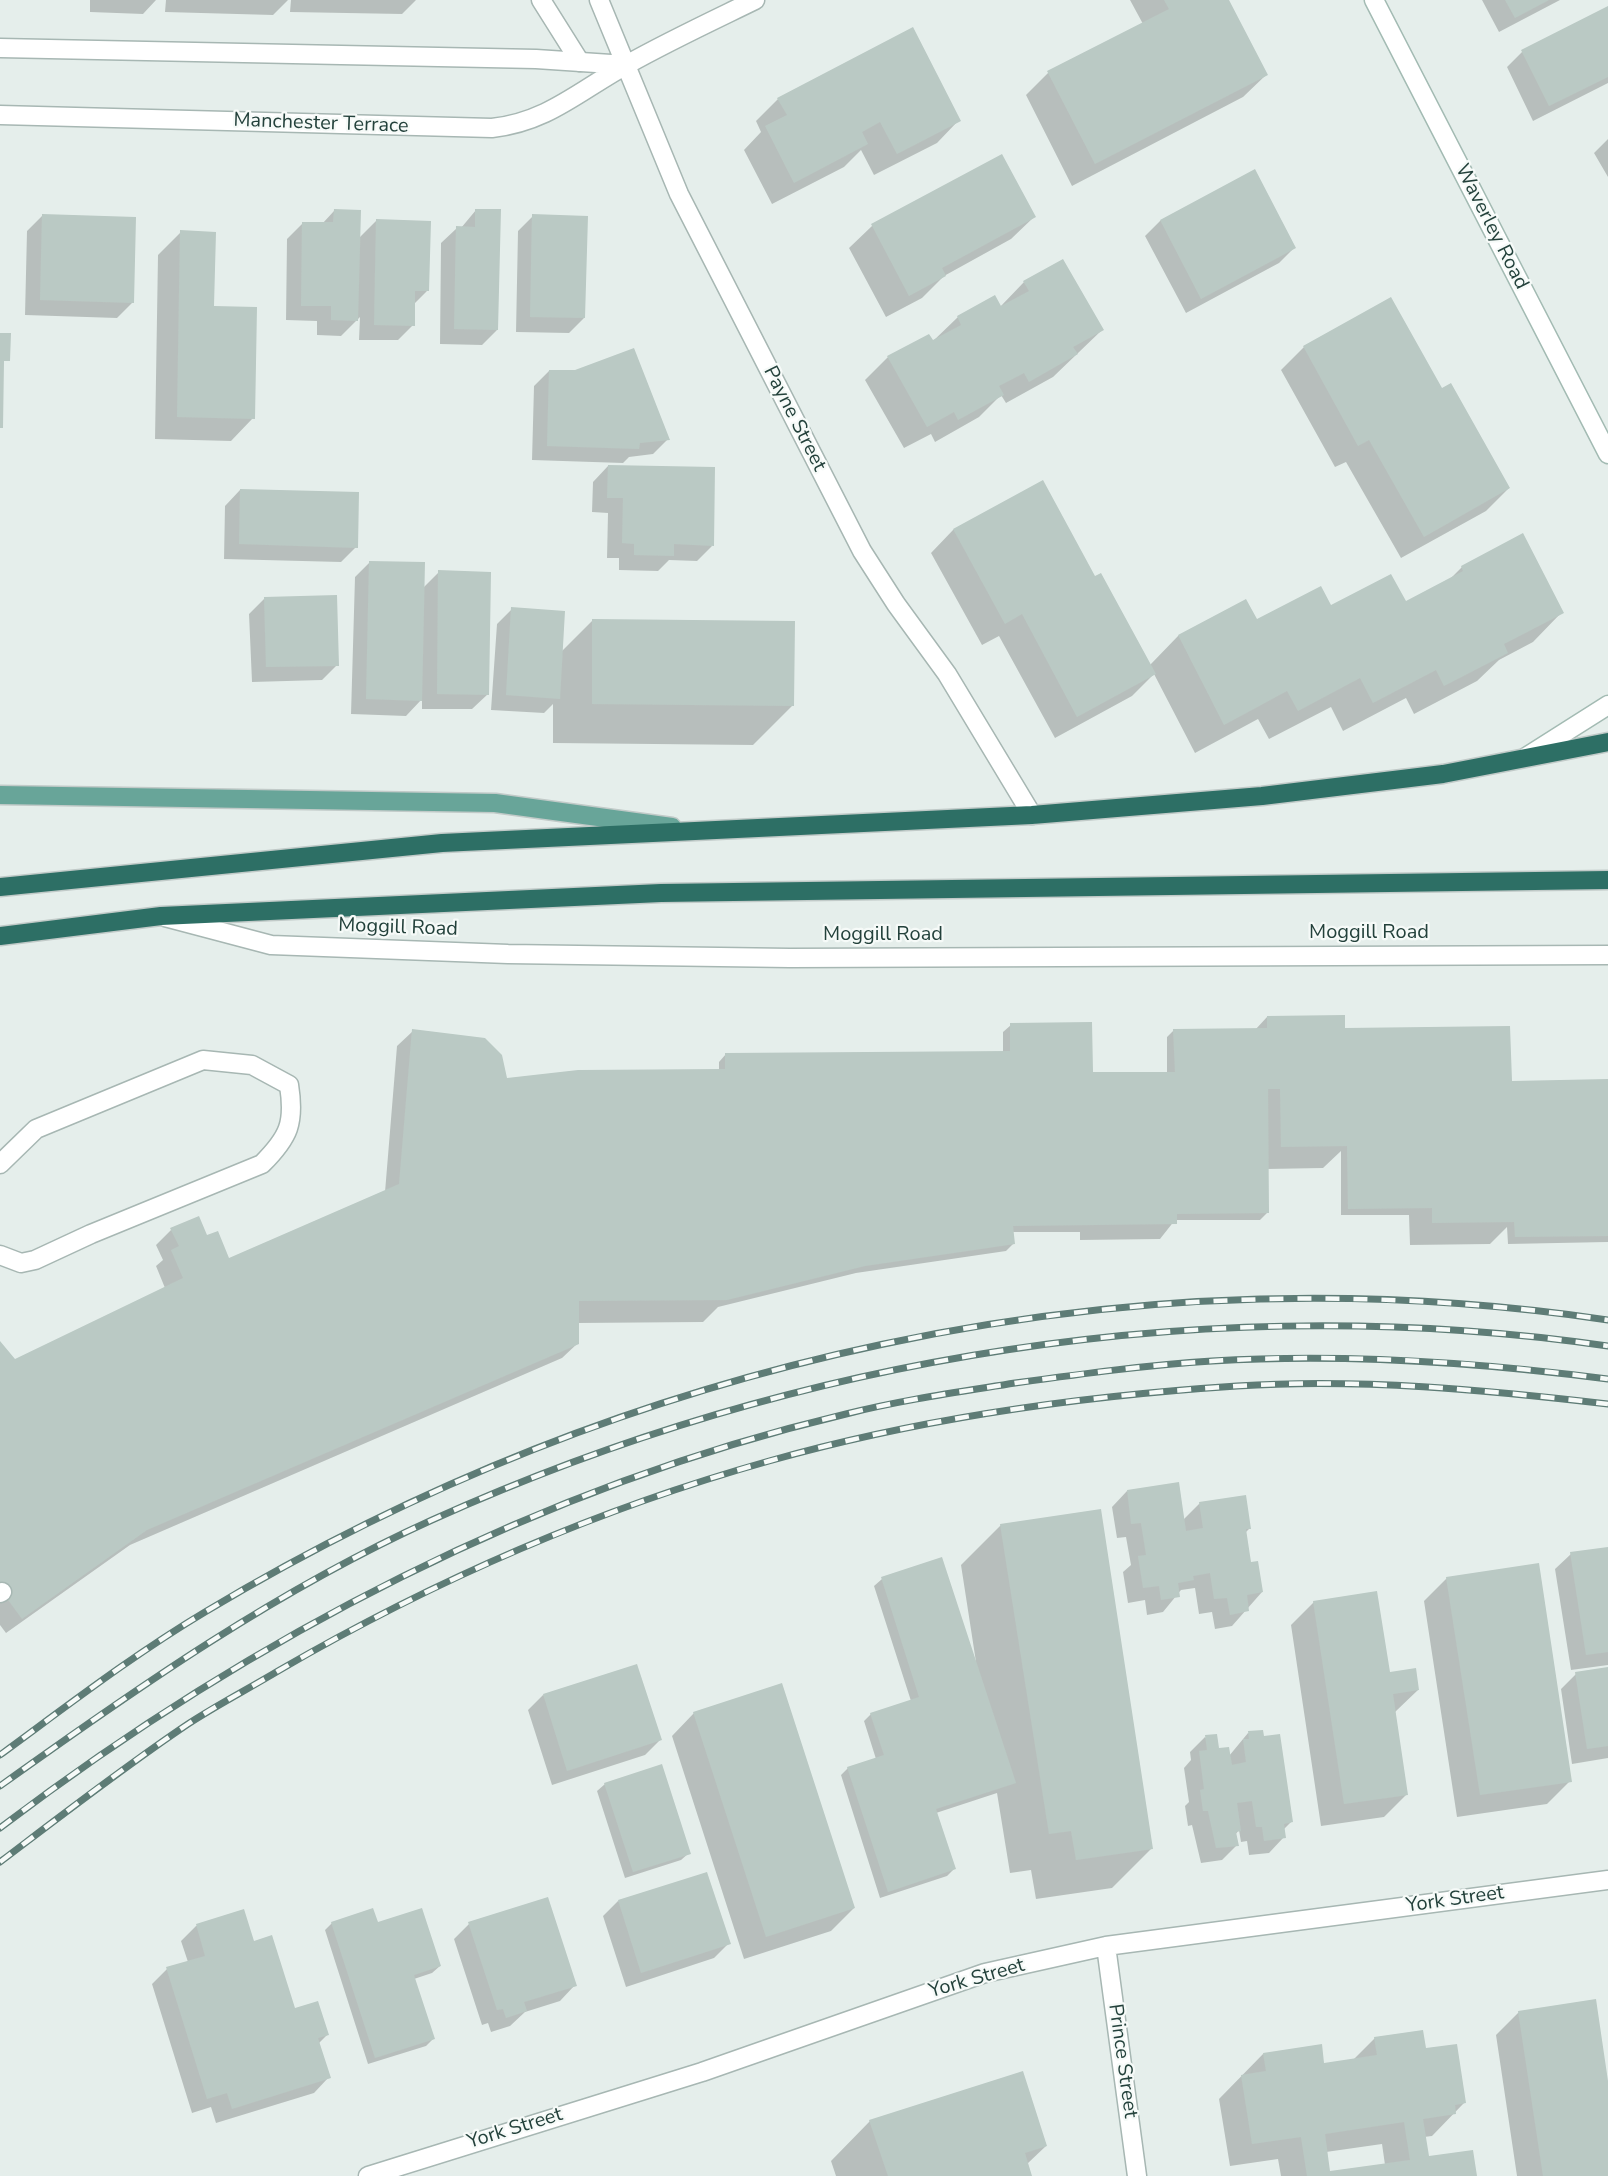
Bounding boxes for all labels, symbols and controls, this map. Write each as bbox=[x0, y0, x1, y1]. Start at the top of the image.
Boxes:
street label: Manchester Terrace bbox=[233, 109, 409, 139]
street label: Waverley Road bbox=[1449, 160, 1533, 294]
street label: Payne Street bbox=[757, 362, 831, 476]
street label: Moggill Road bbox=[338, 914, 458, 942]
street label: Moggill Road bbox=[1309, 921, 1429, 945]
street label: Moggill Road bbox=[823, 923, 943, 947]
street label: York Street bbox=[1405, 1881, 1505, 1919]
street label: York Street bbox=[926, 1954, 1028, 2004]
street label: Prince Street bbox=[1102, 2002, 1142, 2120]
street label: York Street bbox=[464, 2103, 566, 2155]

